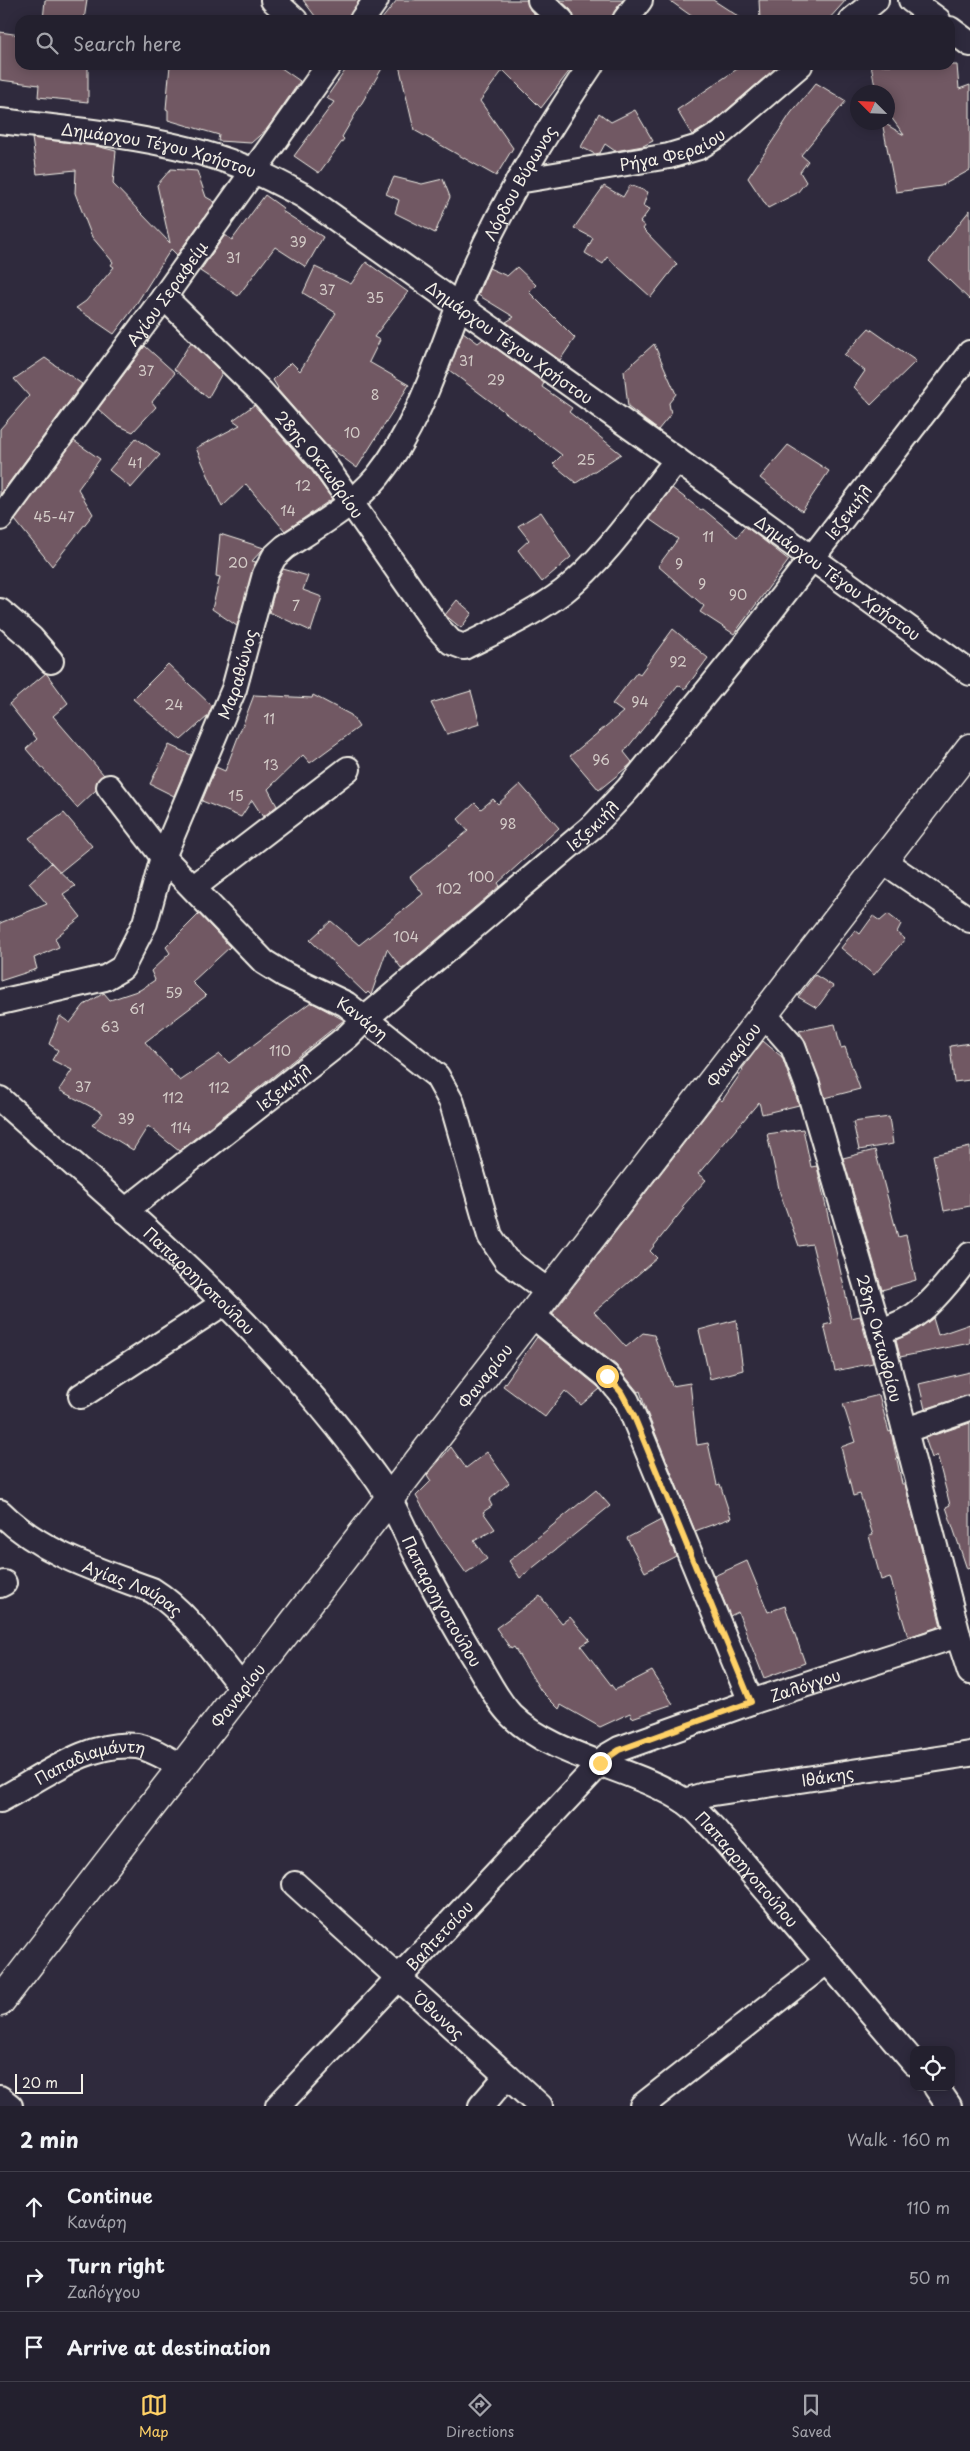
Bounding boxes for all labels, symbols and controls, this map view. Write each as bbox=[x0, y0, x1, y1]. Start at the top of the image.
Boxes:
search box bbox=[15, 15, 955, 70]
icon: search bbox=[33, 29, 61, 57]
text: Search here bbox=[73, 29, 182, 57]
north arrow bbox=[850, 85, 895, 130]
street label: Δημάρχου Τέγου Χρήστου bbox=[60, 116, 261, 183]
street label: Λόρδου Βύρωνος bbox=[477, 120, 561, 244]
street label: Ρήγα Φεραίου bbox=[618, 122, 729, 176]
house number: 39 bbox=[289, 231, 307, 252]
street label: Αγίου Σεραφείμ bbox=[120, 235, 213, 350]
house number: 31 bbox=[226, 247, 240, 268]
street label: Δημάρχου Τέγου Χρήστου bbox=[421, 274, 598, 409]
house number: 37 bbox=[319, 279, 336, 300]
house number: 35 bbox=[366, 287, 384, 308]
house number: 31 bbox=[459, 350, 473, 371]
house number: 37 bbox=[138, 360, 155, 381]
house number: 29 bbox=[487, 369, 505, 390]
house number: 8 bbox=[371, 384, 379, 405]
street label: 28ης Οκτωβρίου bbox=[270, 405, 370, 523]
house number: 10 bbox=[344, 422, 360, 443]
house number: 25 bbox=[577, 449, 595, 470]
house number: 41 bbox=[128, 452, 142, 473]
house number: 12 bbox=[295, 475, 311, 496]
street label: Ιεζεκιήλ bbox=[818, 479, 877, 544]
house number: 14 bbox=[280, 500, 296, 521]
house number: 45-47 bbox=[33, 506, 75, 527]
street label: Δημάρχου Τέγου Χρήστου bbox=[750, 509, 926, 646]
house number: 11 bbox=[702, 526, 714, 547]
house number: 20 bbox=[228, 552, 248, 573]
house number: 9 bbox=[675, 553, 683, 574]
house number: 9 bbox=[698, 573, 706, 594]
house number: 90 bbox=[729, 584, 747, 605]
house number: 7 bbox=[292, 595, 300, 616]
street label: Μαραθώνος bbox=[211, 626, 262, 723]
house number: 92 bbox=[669, 651, 687, 672]
house number: 94 bbox=[631, 691, 649, 712]
house number: 24 bbox=[165, 694, 183, 715]
house number: 11 bbox=[263, 708, 275, 729]
house number: 96 bbox=[592, 749, 610, 770]
house number: 13 bbox=[263, 754, 279, 775]
house number: 15 bbox=[228, 785, 244, 806]
street label: Ιεζεκιήλ bbox=[560, 795, 624, 856]
house number: 98 bbox=[500, 813, 516, 834]
house number: 100 bbox=[468, 866, 494, 887]
house number: 102 bbox=[436, 878, 462, 899]
house number: 104 bbox=[393, 926, 419, 947]
house number: 59 bbox=[165, 982, 183, 1003]
street label: Κανάρη bbox=[333, 990, 394, 1045]
house number: 61 bbox=[129, 998, 145, 1019]
house number: 63 bbox=[101, 1016, 119, 1037]
street label: Φαναρίου bbox=[700, 1017, 766, 1092]
house number: 110 bbox=[269, 1040, 291, 1061]
street label: Ιεζεκιήλ bbox=[250, 1058, 316, 1116]
house number: 37 bbox=[75, 1076, 92, 1097]
house number: 112 bbox=[208, 1077, 230, 1098]
house number: 112 bbox=[162, 1087, 184, 1108]
house number: 39 bbox=[117, 1108, 135, 1129]
house number: 114 bbox=[171, 1117, 192, 1138]
street label: Παπαρρηγοπούλου bbox=[139, 1221, 261, 1340]
street label: 28ης Οκτωβρίου bbox=[851, 1271, 909, 1405]
street label: Φαναρίου bbox=[452, 1338, 517, 1413]
route start bbox=[596, 1365, 619, 1388]
street label: Παπαρρηγοπούλου bbox=[397, 1531, 488, 1671]
street label: Αγίας Λαύρας bbox=[79, 1553, 188, 1621]
street label: Φαναρίου bbox=[205, 1658, 270, 1733]
street label: Ζαλόγγου bbox=[766, 1662, 843, 1707]
street label: Παπαδιαμάντη bbox=[30, 1733, 149, 1790]
route end bbox=[589, 1752, 612, 1775]
street label: Ιθάκης bbox=[800, 1760, 855, 1792]
street label: Παπαρρηγοπούλου bbox=[691, 1805, 805, 1932]
street label: Βαλτετσίου bbox=[400, 1894, 478, 1975]
street label: Όθωνος bbox=[407, 1984, 470, 2044]
map controls bbox=[910, 2046, 955, 2091]
button: locate bbox=[910, 2046, 955, 2091]
scale bar bbox=[15, 2071, 82, 2094]
text: 20 m bbox=[22, 2072, 58, 2093]
text: 2 min bbox=[20, 2123, 79, 2155]
text: Walk · 160 m bbox=[847, 2127, 950, 2151]
text: Continue bbox=[67, 2181, 153, 2209]
icon: ahead bbox=[20, 2193, 48, 2221]
text: 110 m bbox=[907, 2195, 950, 2219]
text: Κανάρη bbox=[67, 2209, 127, 2233]
text: Turn right bbox=[67, 2251, 165, 2279]
icon: right bbox=[20, 2263, 48, 2291]
text: 50 m bbox=[909, 2265, 950, 2289]
text: Ζαλόγγου bbox=[67, 2279, 140, 2303]
icon: arrive bbox=[20, 2333, 48, 2361]
text: Arrive at destination bbox=[67, 2333, 271, 2361]
tab: Map bbox=[139, 2391, 169, 2442]
tab: Directions bbox=[446, 2391, 514, 2442]
tab: Saved bbox=[792, 2391, 831, 2442]

